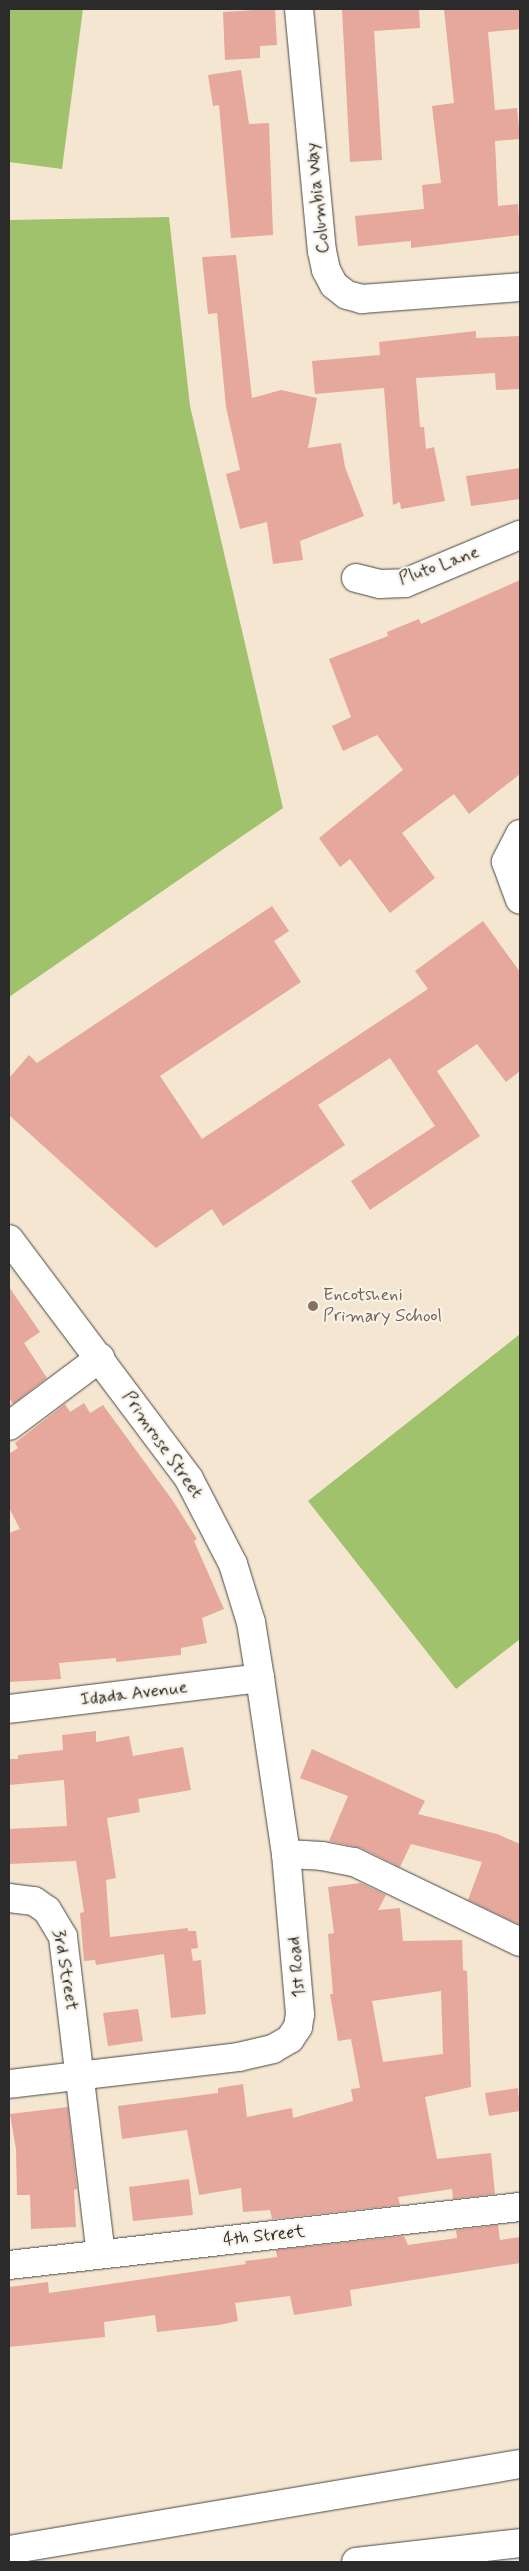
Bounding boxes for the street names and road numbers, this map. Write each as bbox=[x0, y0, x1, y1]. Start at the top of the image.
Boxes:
street label: Columbia Way bbox=[301, 140, 335, 256]
street label: Pluto Lane bbox=[397, 542, 481, 590]
street label: Primrose Street bbox=[116, 1386, 208, 1504]
street label: Idada Avenue bbox=[79, 1677, 189, 1711]
street label: 3rd Street bbox=[47, 1928, 83, 2012]
street label: 1st Road bbox=[284, 1935, 310, 1999]
street label: 4th Street bbox=[222, 2221, 306, 2251]

